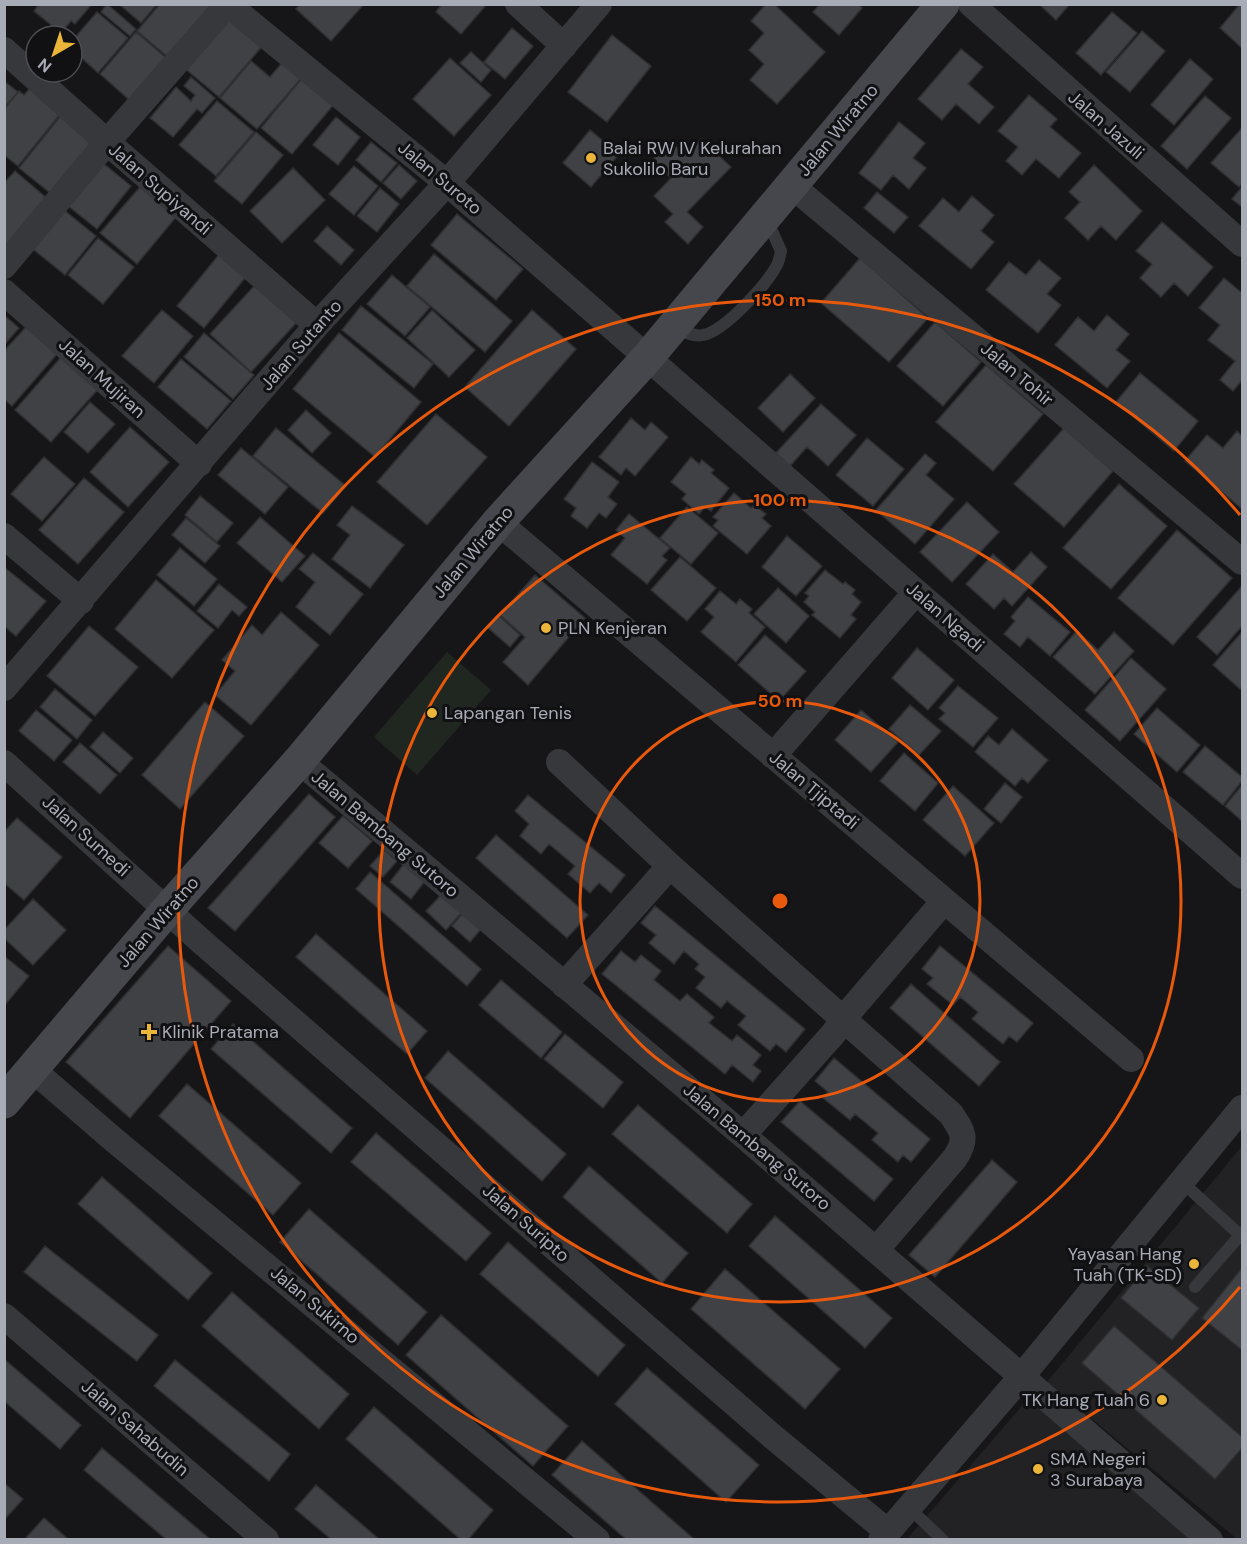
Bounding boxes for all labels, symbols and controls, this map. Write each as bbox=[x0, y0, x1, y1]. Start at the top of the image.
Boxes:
north arrow bbox=[24, 24, 84, 84]
text: N bbox=[34, 53, 56, 77]
street label: Jalan Wiratno bbox=[792, 79, 884, 181]
street label: Jalan Jazuli bbox=[1063, 85, 1149, 165]
street label: Jalan Suroto bbox=[393, 136, 487, 220]
place label: Balai RW IV Kelurahan Sukolilo Baru bbox=[603, 136, 782, 181]
street label: Jalan Supiyandi bbox=[103, 138, 217, 240]
marker: Balai RW IV Kelurahan Sukolilo Baru bbox=[584, 151, 598, 165]
text: 150 m bbox=[754, 288, 806, 312]
street label: Jalan Sutanto bbox=[255, 294, 347, 396]
street label: Jalan Mujiran bbox=[54, 333, 150, 423]
street label: Jalan Tohir bbox=[975, 336, 1059, 412]
text: 100 m bbox=[753, 488, 807, 512]
street label: Jalan Wiratno bbox=[427, 501, 519, 603]
street label: Jalan Ngadi bbox=[901, 577, 989, 657]
place label: PLN Kenjeran bbox=[558, 616, 667, 640]
marker: PLN Kenjeran bbox=[539, 621, 553, 635]
text: 50 m bbox=[757, 689, 803, 713]
place label: Lapangan Tenis bbox=[444, 701, 572, 725]
marker: Lapangan Tenis bbox=[425, 706, 439, 720]
street label: Jalan Tjiptadi bbox=[764, 745, 864, 835]
street label: Jalan Bambang Sutoro bbox=[306, 765, 464, 903]
street label: Jalan Sumedi bbox=[37, 790, 135, 882]
street label: Jalan Wiratno bbox=[112, 871, 204, 973]
centre of rings bbox=[770, 891, 790, 911]
place label: Klinik Pratama bbox=[162, 1020, 279, 1044]
marker: Klinik Pratama bbox=[140, 1023, 158, 1041]
street label: Jalan Bambang Sutoro bbox=[678, 1078, 836, 1216]
street label: Jalan Suripto bbox=[477, 1179, 575, 1267]
place label: Yayasan Hang Tuah (TK-SD) bbox=[1068, 1242, 1182, 1287]
marker: Yayasan Hang Tuah (TK-SD) bbox=[1187, 1257, 1201, 1271]
street label: Jalan Sukirno bbox=[265, 1261, 365, 1349]
street label: Jalan Sahabudin bbox=[76, 1374, 194, 1482]
place label: TK Hang Tuah 6 bbox=[1022, 1388, 1150, 1412]
marker: TK Hang Tuah 6 bbox=[1155, 1393, 1169, 1407]
place label: SMA Negeri 3 Surabaya bbox=[1050, 1447, 1146, 1492]
marker: SMA Negeri 3 Surabaya bbox=[1031, 1462, 1045, 1476]

